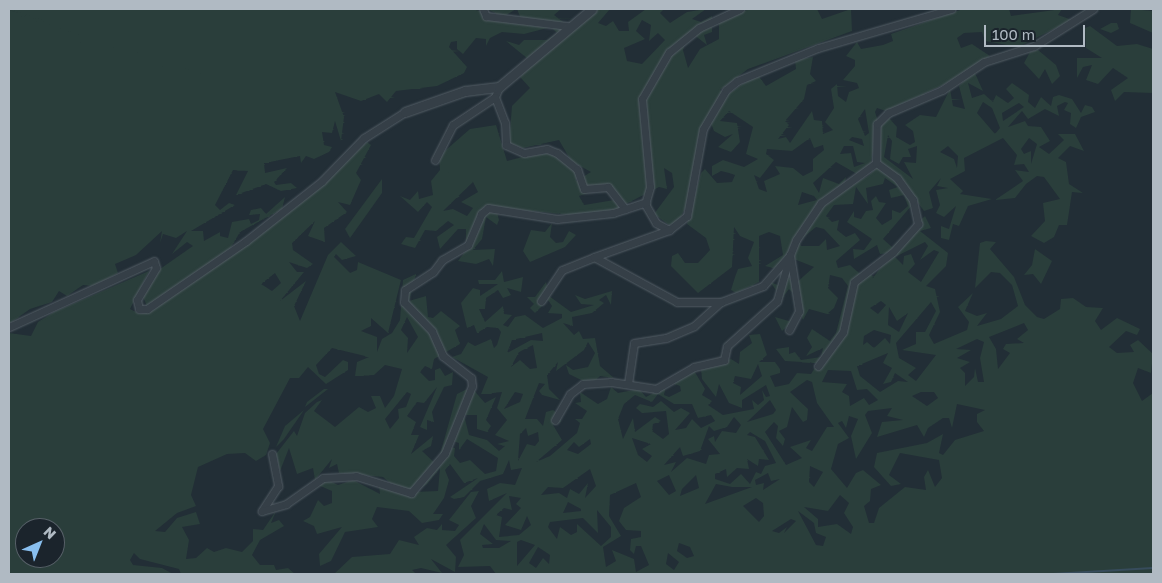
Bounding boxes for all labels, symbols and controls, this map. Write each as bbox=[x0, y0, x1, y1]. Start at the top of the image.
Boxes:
scale bar bbox=[987, 15, 1088, 47]
text: 100 m bbox=[992, 25, 1035, 43]
north arrow bbox=[15, 518, 65, 568]
text: N bbox=[40, 523, 60, 542]

